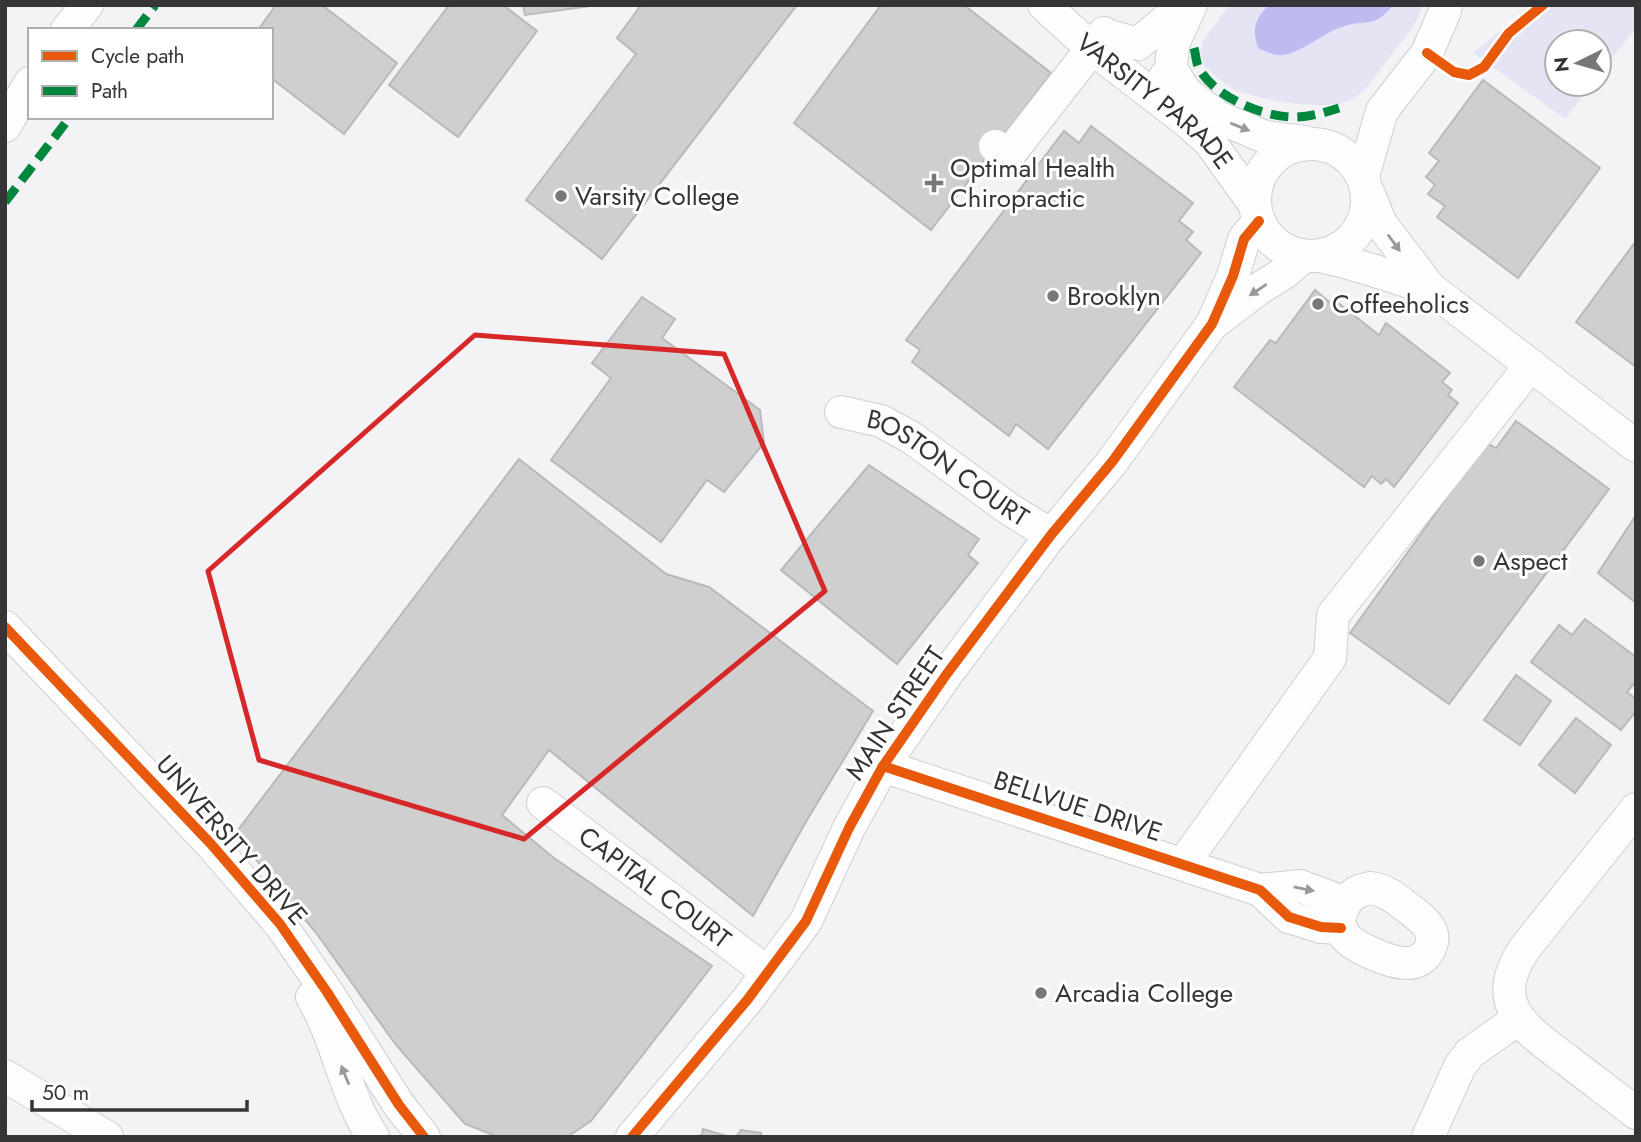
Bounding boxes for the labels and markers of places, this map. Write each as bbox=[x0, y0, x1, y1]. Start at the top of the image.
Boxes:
place label: Optimal Health Chiropractic bbox=[950, 149, 1115, 217]
marker: Optimal Health Chiropractic bbox=[924, 173, 944, 193]
place label: Varsity College bbox=[575, 177, 739, 215]
marker: Varsity College bbox=[553, 188, 569, 204]
place label: Brooklyn bbox=[1067, 277, 1161, 315]
place label: Coffeeholics bbox=[1332, 285, 1469, 323]
marker: Brooklyn bbox=[1045, 288, 1061, 304]
marker: Coffeeholics bbox=[1310, 296, 1326, 312]
place label: Aspect bbox=[1493, 542, 1568, 580]
marker: Aspect bbox=[1471, 553, 1487, 569]
place label: Arcadia College bbox=[1055, 974, 1233, 1012]
marker: Arcadia College bbox=[1033, 985, 1049, 1001]

